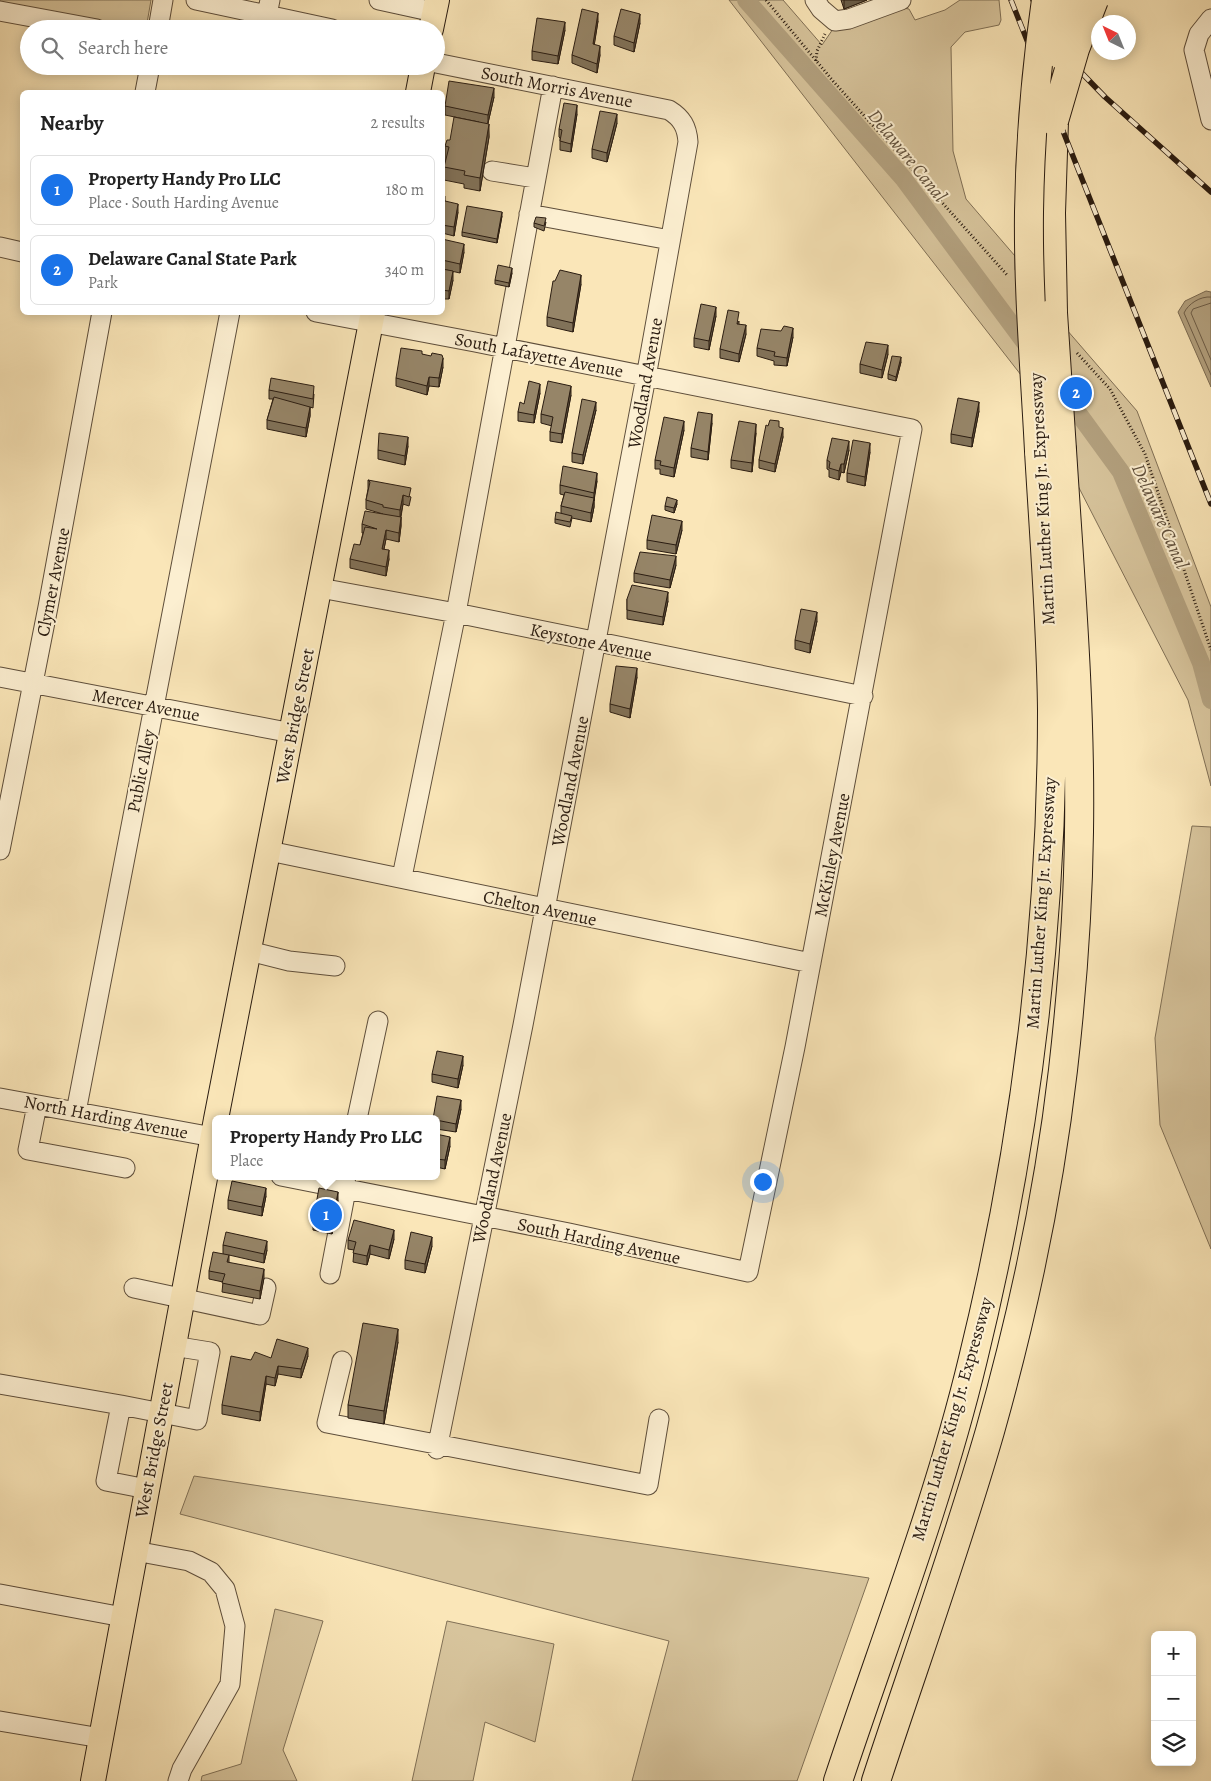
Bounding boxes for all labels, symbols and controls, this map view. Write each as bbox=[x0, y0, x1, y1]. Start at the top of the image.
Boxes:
north arrow bbox=[1091, 15, 1136, 60]
search box bbox=[20, 20, 445, 75]
icon: search bbox=[38, 34, 66, 62]
text: Search here bbox=[78, 35, 168, 61]
street label: South Morris Avenue bbox=[479, 61, 635, 113]
water label: Delaware Canal bbox=[862, 104, 953, 208]
text: Nearby bbox=[40, 109, 103, 137]
text: 2 results bbox=[370, 112, 425, 134]
text: Property Handy Pro LLC bbox=[88, 166, 281, 192]
text: 1 bbox=[54, 179, 60, 201]
text: 180 m bbox=[386, 179, 424, 201]
text: Place · South Harding Avenue bbox=[88, 192, 279, 214]
text: Delaware Canal State Park bbox=[88, 246, 297, 272]
text: 2 bbox=[53, 259, 61, 281]
text: 340 m bbox=[385, 259, 424, 281]
text: Park bbox=[88, 272, 118, 294]
street label: Woodland Avenue bbox=[622, 316, 668, 451]
street label: South Lafayette Avenue bbox=[453, 327, 625, 383]
street label: Martin Luther King Jr. Expressway bbox=[1023, 371, 1061, 626]
pin: 2 bbox=[1060, 374, 1092, 412]
water label: Delaware Canal bbox=[1125, 460, 1195, 574]
street label: Clymer Avenue bbox=[31, 525, 75, 639]
street label: Keystone Avenue bbox=[528, 617, 654, 667]
street label: West Bridge Street bbox=[270, 646, 320, 787]
street label: Mercer Avenue bbox=[90, 683, 202, 727]
street label: Woodland Avenue bbox=[545, 714, 594, 849]
street label: Public Alley bbox=[121, 726, 161, 815]
street label: Martin Luther King Jr. Expressway bbox=[1020, 775, 1062, 1030]
street label: McKinley Avenue bbox=[808, 791, 856, 919]
street label: Chelton Avenue bbox=[481, 884, 599, 932]
street label: North Harding Avenue bbox=[22, 1089, 190, 1145]
street label: Woodland Avenue bbox=[466, 1111, 518, 1246]
popup bbox=[212, 1115, 440, 1180]
text: Property Handy Pro LLC bbox=[230, 1124, 422, 1150]
text: Place bbox=[230, 1150, 263, 1172]
your location bbox=[750, 1169, 776, 1195]
pin: 1 bbox=[310, 1196, 342, 1234]
street label: South Harding Avenue bbox=[515, 1212, 683, 1270]
street label: Martin Luther King Jr. Expressway bbox=[906, 1293, 999, 1544]
street label: West Bridge Street bbox=[129, 1380, 179, 1521]
map controls bbox=[1151, 1631, 1196, 1766]
button: + bbox=[1151, 1631, 1196, 1676]
button: − bbox=[1151, 1676, 1196, 1721]
button: layers bbox=[1151, 1721, 1196, 1766]

